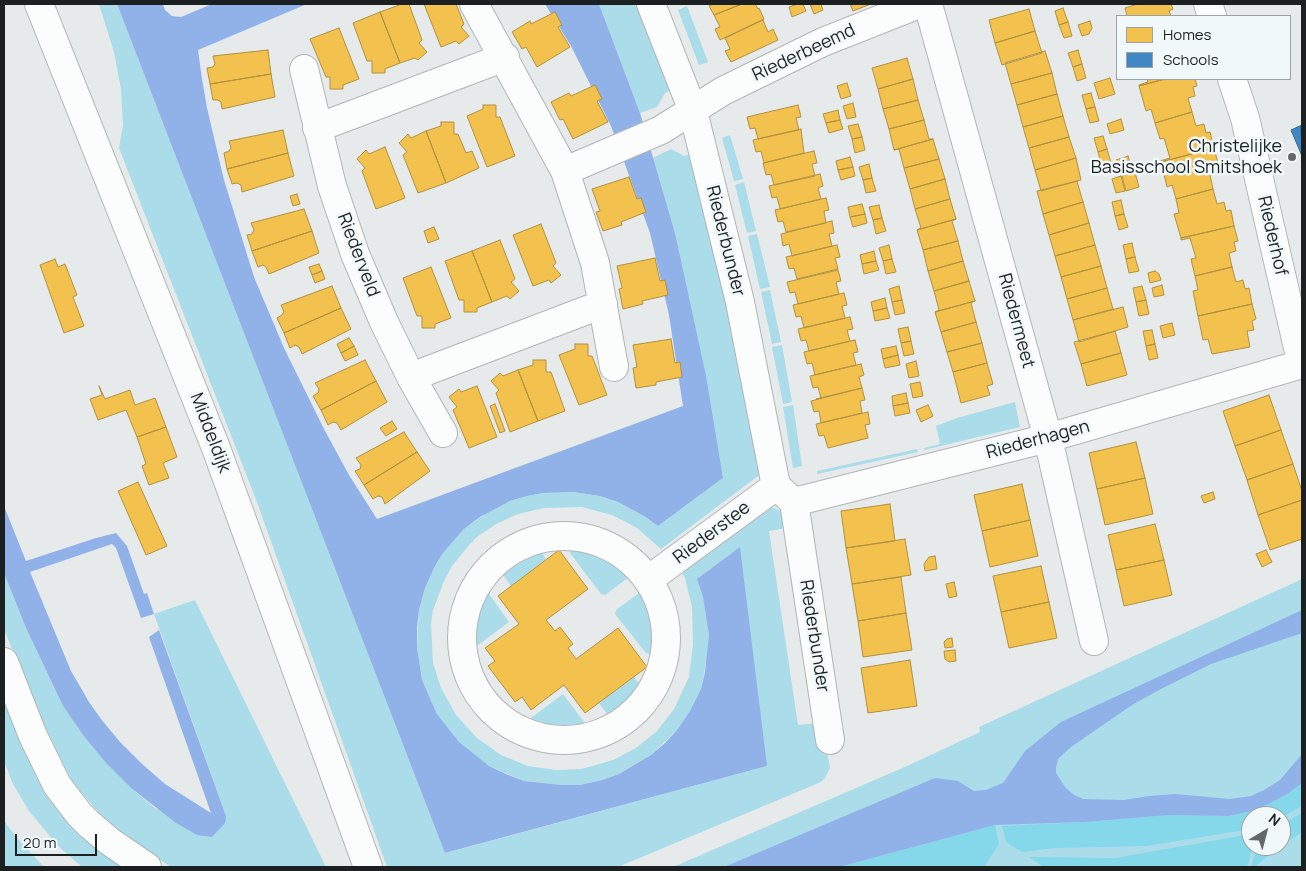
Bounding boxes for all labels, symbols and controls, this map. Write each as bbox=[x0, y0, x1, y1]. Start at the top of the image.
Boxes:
legend bbox=[1116, 15, 1291, 80]
street label: Riederbeemd bbox=[749, 20, 859, 86]
text: Homes bbox=[1163, 24, 1211, 45]
text: Schools bbox=[1163, 49, 1219, 70]
place label: Christelijke Basisschool Smitshoek bbox=[1091, 136, 1282, 178]
marker: Christelijke Basisschool Smitshoek bbox=[1286, 151, 1298, 163]
street label: Riederbunder bbox=[701, 183, 749, 299]
street label: Riederhof bbox=[1252, 194, 1292, 278]
street label: Riederveld bbox=[332, 210, 384, 300]
street label: Riedermeet bbox=[993, 271, 1039, 371]
street label: Middeldijk bbox=[185, 390, 235, 476]
street label: Riederhagen bbox=[984, 416, 1092, 464]
street label: Riederstee bbox=[669, 497, 755, 569]
street label: Riederbunder bbox=[794, 578, 834, 694]
north arrow bbox=[1241, 806, 1291, 856]
text: N bbox=[1265, 809, 1284, 830]
scale bar bbox=[18, 824, 100, 856]
text: 20 m bbox=[23, 832, 56, 853]

